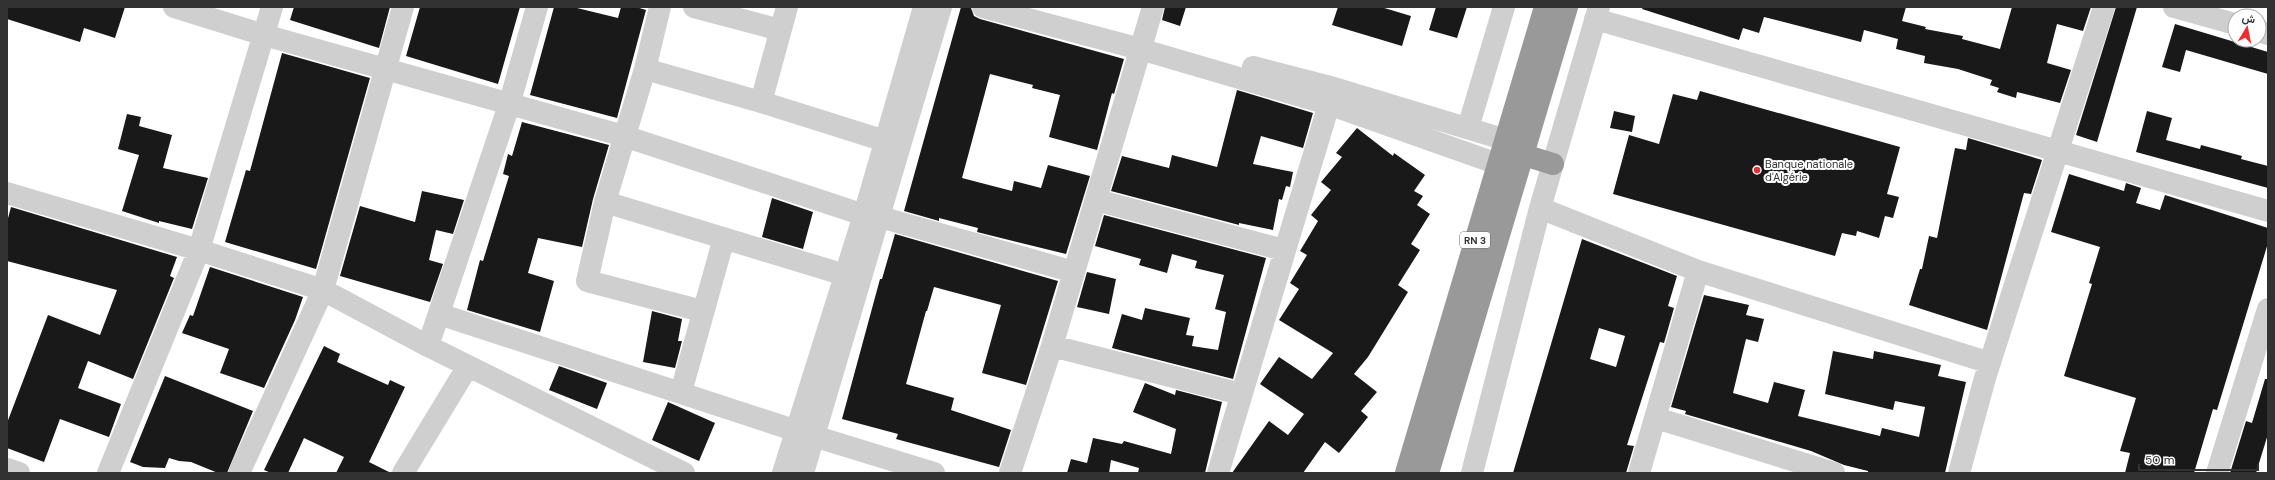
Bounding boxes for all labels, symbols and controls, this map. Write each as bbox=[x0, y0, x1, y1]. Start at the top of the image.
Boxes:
north arrow bbox=[2227, 8, 2267, 48]
text: ش bbox=[2241, 10, 2256, 26]
place label: Banque nationale d'Algérie bbox=[1765, 157, 1853, 184]
marker: Banque nationale d'Algérie bbox=[1752, 165, 1762, 175]
road number: RN 3 bbox=[1460, 232, 1490, 248]
scale bar bbox=[2139, 446, 2258, 472]
text: 50 m bbox=[2145, 452, 2174, 468]

